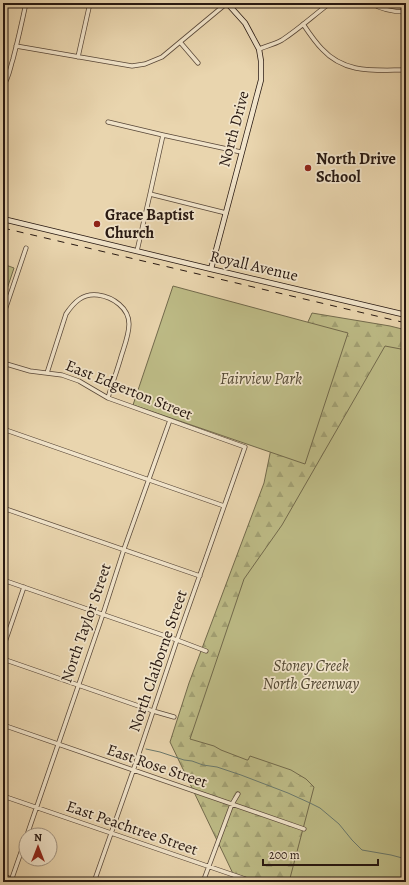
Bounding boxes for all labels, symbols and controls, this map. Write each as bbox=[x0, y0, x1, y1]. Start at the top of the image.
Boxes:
street label: North Drive bbox=[213, 88, 255, 170]
place label: North Drive School bbox=[316, 148, 396, 188]
marker: North Drive School bbox=[303, 163, 313, 173]
place label: Grace Baptist Church bbox=[105, 204, 195, 244]
marker: Grace Baptist Church bbox=[92, 219, 102, 229]
street label: Royall Avenue bbox=[208, 245, 300, 287]
street label: East Edgerton Street bbox=[62, 355, 196, 425]
park label: Fairview Park bbox=[220, 368, 302, 390]
street label: North Taylor Street bbox=[55, 560, 117, 686]
street label: North Claiborne Street bbox=[123, 587, 193, 735]
park label: Stoney Creek North Greenway bbox=[263, 655, 359, 695]
street label: East Rose Street bbox=[104, 739, 210, 793]
street label: East Peachtree Street bbox=[63, 795, 201, 861]
north arrow bbox=[18, 827, 58, 867]
text: N bbox=[34, 830, 42, 845]
scale bar bbox=[263, 841, 378, 867]
text: 200 m bbox=[269, 847, 300, 863]

